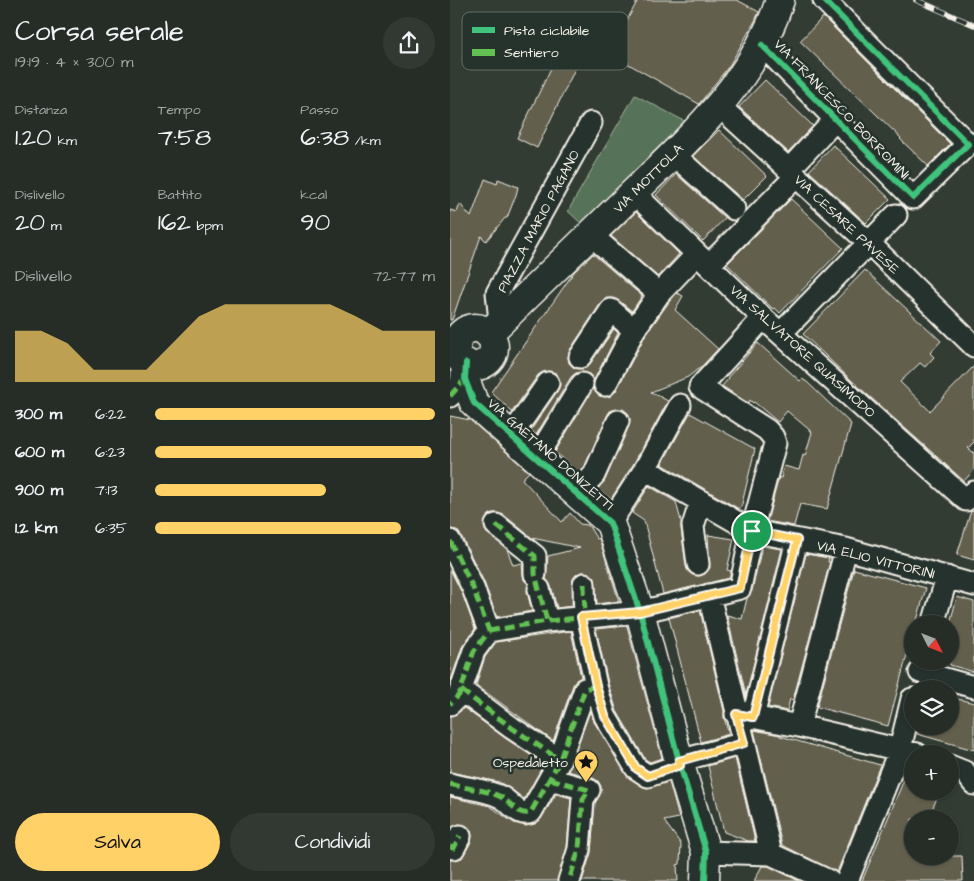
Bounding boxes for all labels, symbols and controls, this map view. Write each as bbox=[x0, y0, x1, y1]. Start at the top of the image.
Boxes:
text: Corsa serale bbox=[15, 12, 184, 51]
legend bbox=[462, 12, 628, 70]
button: share bbox=[383, 17, 435, 69]
text: Pista ciclabile bbox=[504, 21, 590, 41]
street label: VIA FRANCESCO BORROMINI bbox=[769, 35, 914, 184]
text: Sentiero bbox=[504, 43, 559, 63]
text: 19:19 · 4 × 300 m bbox=[15, 51, 133, 73]
text: Distanza bbox=[15, 100, 67, 120]
text: Tempo bbox=[158, 100, 201, 120]
text: Passo bbox=[300, 100, 338, 120]
text: 1.20 bbox=[15, 120, 52, 155]
text: 7:58 bbox=[158, 120, 211, 155]
text: 6:38 bbox=[300, 120, 349, 155]
text: km bbox=[52, 131, 77, 151]
text: /km bbox=[349, 131, 381, 151]
street label: VIA MOTTOLA bbox=[609, 139, 688, 218]
street label: PIAZZA MARIO PAGANO bbox=[493, 147, 585, 296]
street label: VIA CESARE PAVESE bbox=[789, 170, 904, 280]
text: Dislivello bbox=[15, 185, 65, 205]
text: Battito bbox=[158, 185, 202, 205]
text: kcal bbox=[300, 185, 327, 205]
text: 20 bbox=[15, 205, 45, 240]
text: 162 bbox=[158, 205, 191, 240]
text: 90 bbox=[300, 205, 330, 240]
text: m bbox=[45, 216, 62, 236]
text: bpm bbox=[191, 216, 223, 236]
text: Dislivello bbox=[15, 265, 72, 287]
text: 72–77 m bbox=[372, 265, 435, 287]
street label: VIA SALVATORE QUASIMODO bbox=[725, 281, 880, 423]
street label: VIA GAETANO DONIZETTI bbox=[483, 394, 618, 515]
text: 300 m bbox=[15, 403, 62, 425]
text: 6:22 bbox=[95, 403, 126, 425]
text: 600 m bbox=[15, 441, 64, 463]
text: 6:23 bbox=[95, 441, 125, 463]
text: 900 m bbox=[15, 479, 63, 501]
text: 7:13 bbox=[95, 479, 118, 501]
pin bbox=[731, 510, 773, 552]
text: 1.2 km bbox=[15, 517, 57, 539]
text: 6:35 bbox=[95, 517, 127, 539]
icon: arrive bbox=[738, 517, 766, 545]
street label: VIA ELIO VITTORINI bbox=[814, 536, 937, 584]
north arrow bbox=[904, 615, 959, 670]
map controls bbox=[904, 615, 959, 865]
button: layers bbox=[904, 680, 959, 735]
button: + bbox=[904, 745, 959, 800]
place icon: Ospedaletto bbox=[573, 749, 599, 783]
place label: Ospedaletto bbox=[493, 753, 568, 773]
button: − bbox=[904, 810, 959, 865]
button: Salva bbox=[15, 813, 220, 871]
button: Condividi bbox=[230, 813, 435, 871]

